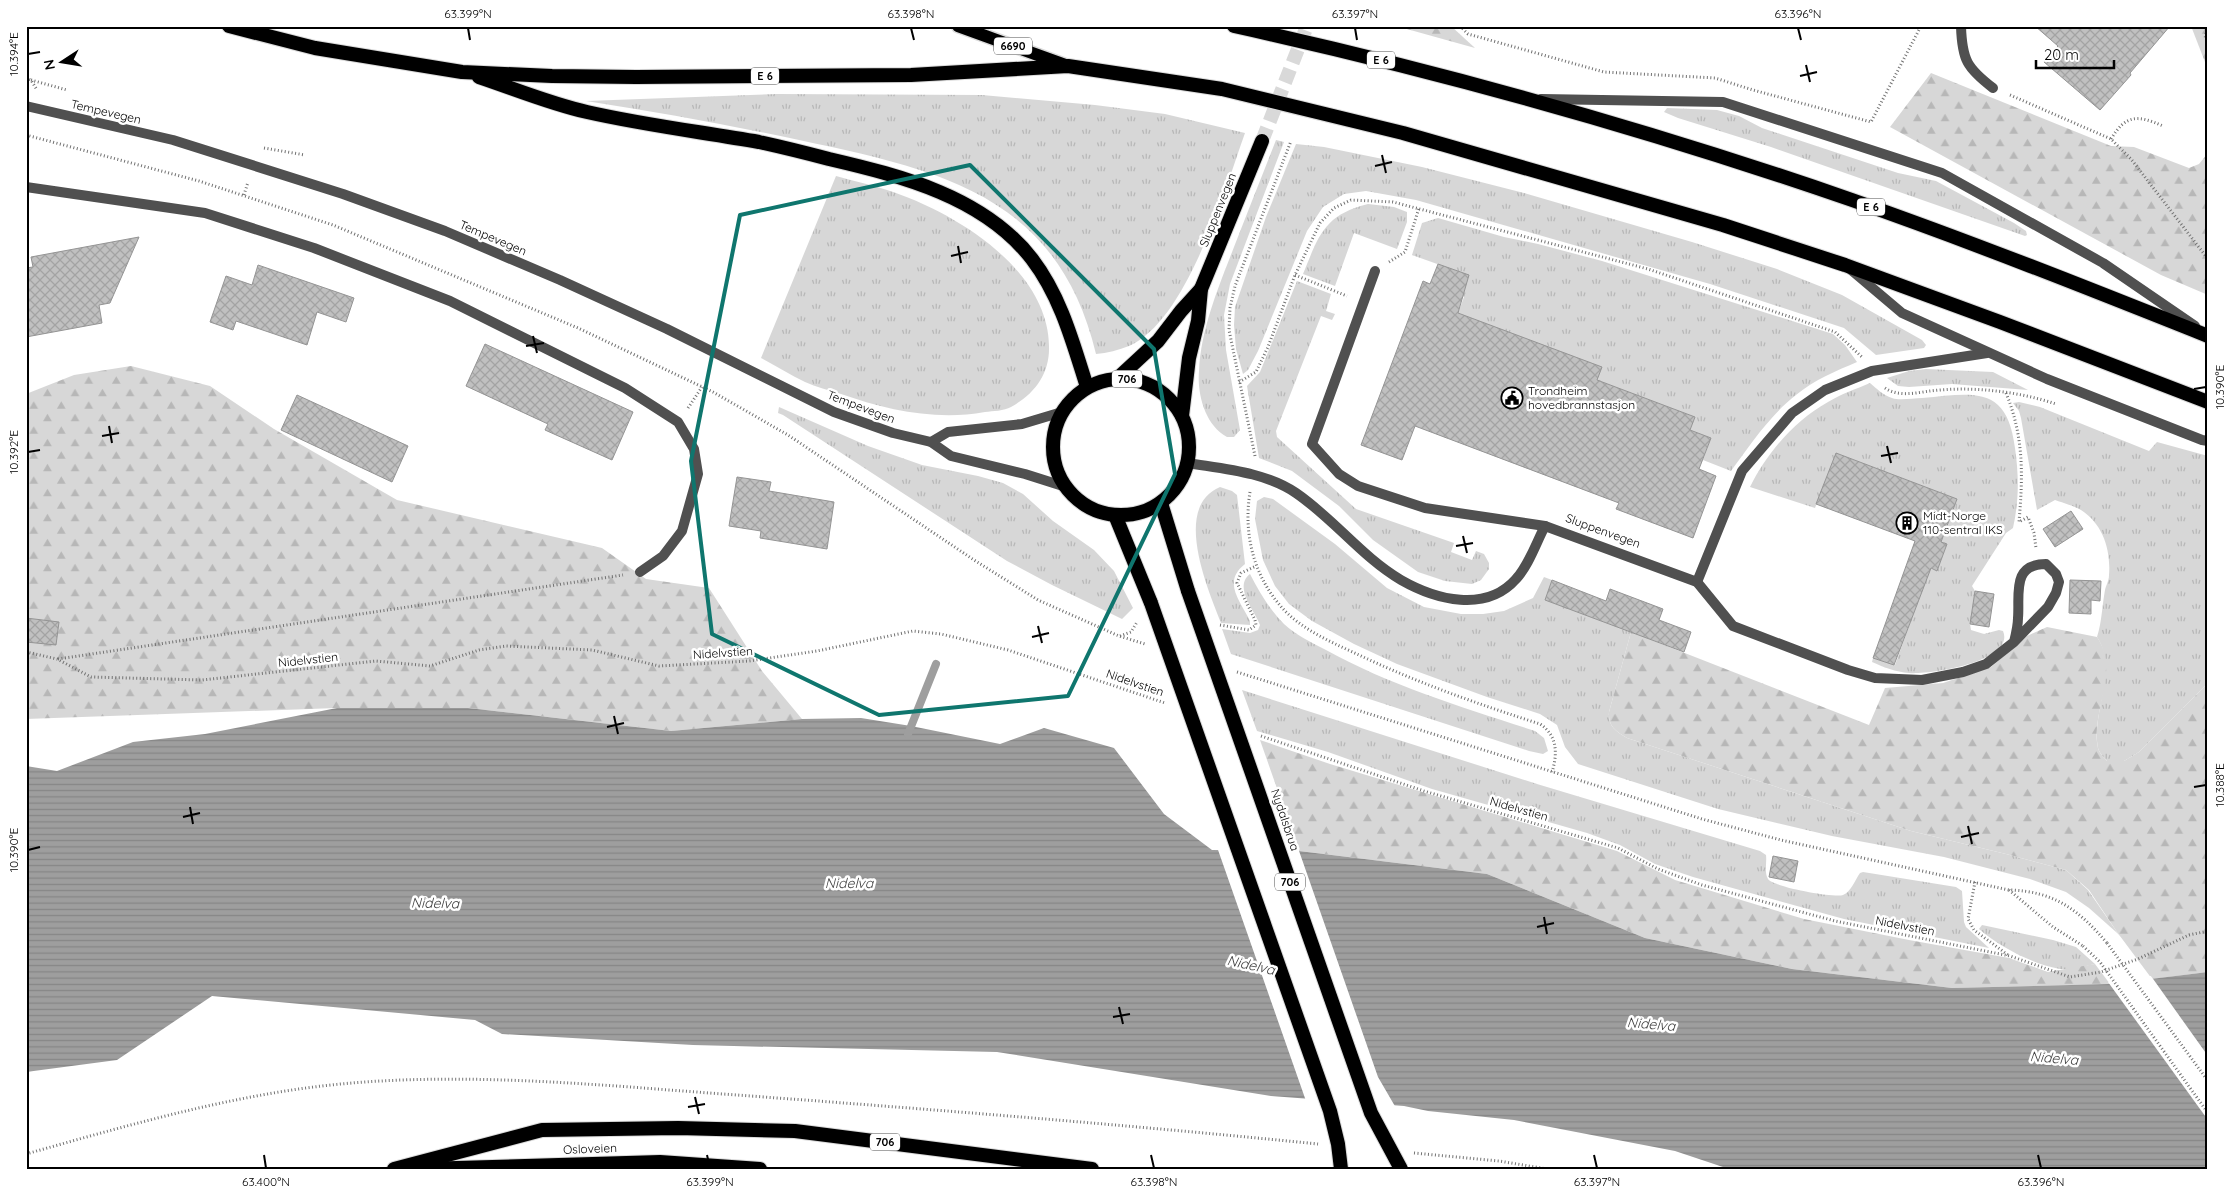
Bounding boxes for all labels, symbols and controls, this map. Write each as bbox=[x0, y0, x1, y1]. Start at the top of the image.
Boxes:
text: 63.399°N bbox=[444, 6, 492, 21]
text: 63.398°N bbox=[887, 6, 935, 21]
text: 63.397°N bbox=[1332, 6, 1378, 21]
text: 63.396°N bbox=[1774, 6, 1822, 21]
text: 10.394°E bbox=[6, 32, 21, 76]
road number: 6690 bbox=[994, 37, 1032, 54]
north arrow bbox=[38, 38, 88, 88]
scale bar bbox=[2036, 38, 2114, 70]
text: 20 m bbox=[2044, 45, 2079, 64]
road number: E 6 bbox=[1367, 52, 1395, 68]
text: N bbox=[39, 58, 59, 72]
road number: E 6 bbox=[751, 68, 779, 84]
street label: Tempevegen bbox=[70, 96, 143, 127]
street label: Sluppenvegen bbox=[1196, 171, 1239, 249]
road number: E 6 bbox=[1857, 198, 1885, 216]
street label: Tempevegen bbox=[457, 217, 529, 258]
text: 10.390°E bbox=[2212, 364, 2227, 409]
road number: 706 bbox=[1112, 370, 1142, 388]
place label: Trondheim hovedbrannstasjon bbox=[1528, 383, 1635, 412]
public building icon: Trondheim hovedbrannstasjon bbox=[1500, 386, 1524, 410]
street label: Tempevegen bbox=[825, 387, 897, 426]
text: 10.392°E bbox=[6, 430, 21, 474]
place label: Midt-Norge 110-sentral IKS bbox=[1923, 508, 2003, 537]
street label: Sluppenvegen bbox=[1564, 510, 1643, 551]
building icon: Midt-Norge 110-sentral IKS bbox=[1895, 511, 1919, 535]
street label: Nidelvstien bbox=[692, 643, 753, 662]
street label: Nidelvstien bbox=[277, 649, 339, 670]
street label: Nidelvstien bbox=[1104, 666, 1166, 699]
text: 10.388°E bbox=[2212, 763, 2227, 807]
street label: Nydalsbrua bbox=[1268, 787, 1303, 853]
street label: Nidelvstien bbox=[1488, 793, 1550, 824]
text: 10.390°E bbox=[6, 827, 21, 872]
water label: Nidelva bbox=[825, 874, 875, 892]
road number: 706 bbox=[1275, 874, 1305, 890]
water label: Nidelva bbox=[411, 894, 461, 912]
street label: Nidelvstien bbox=[1874, 912, 1936, 939]
water label: Nidelva bbox=[1225, 951, 1278, 979]
water label: Nidelva bbox=[1626, 1013, 1677, 1035]
water label: Nidelva bbox=[2029, 1047, 2080, 1069]
road number: 706 bbox=[870, 1134, 900, 1150]
street label: Osloveien bbox=[563, 1140, 617, 1157]
text: 63.400°N bbox=[242, 1174, 290, 1189]
text: 63.399°N bbox=[686, 1174, 734, 1189]
text: 63.398°N bbox=[1130, 1174, 1178, 1189]
text: 63.397°N bbox=[1574, 1174, 1620, 1189]
text: 63.396°N bbox=[2017, 1174, 2065, 1189]

